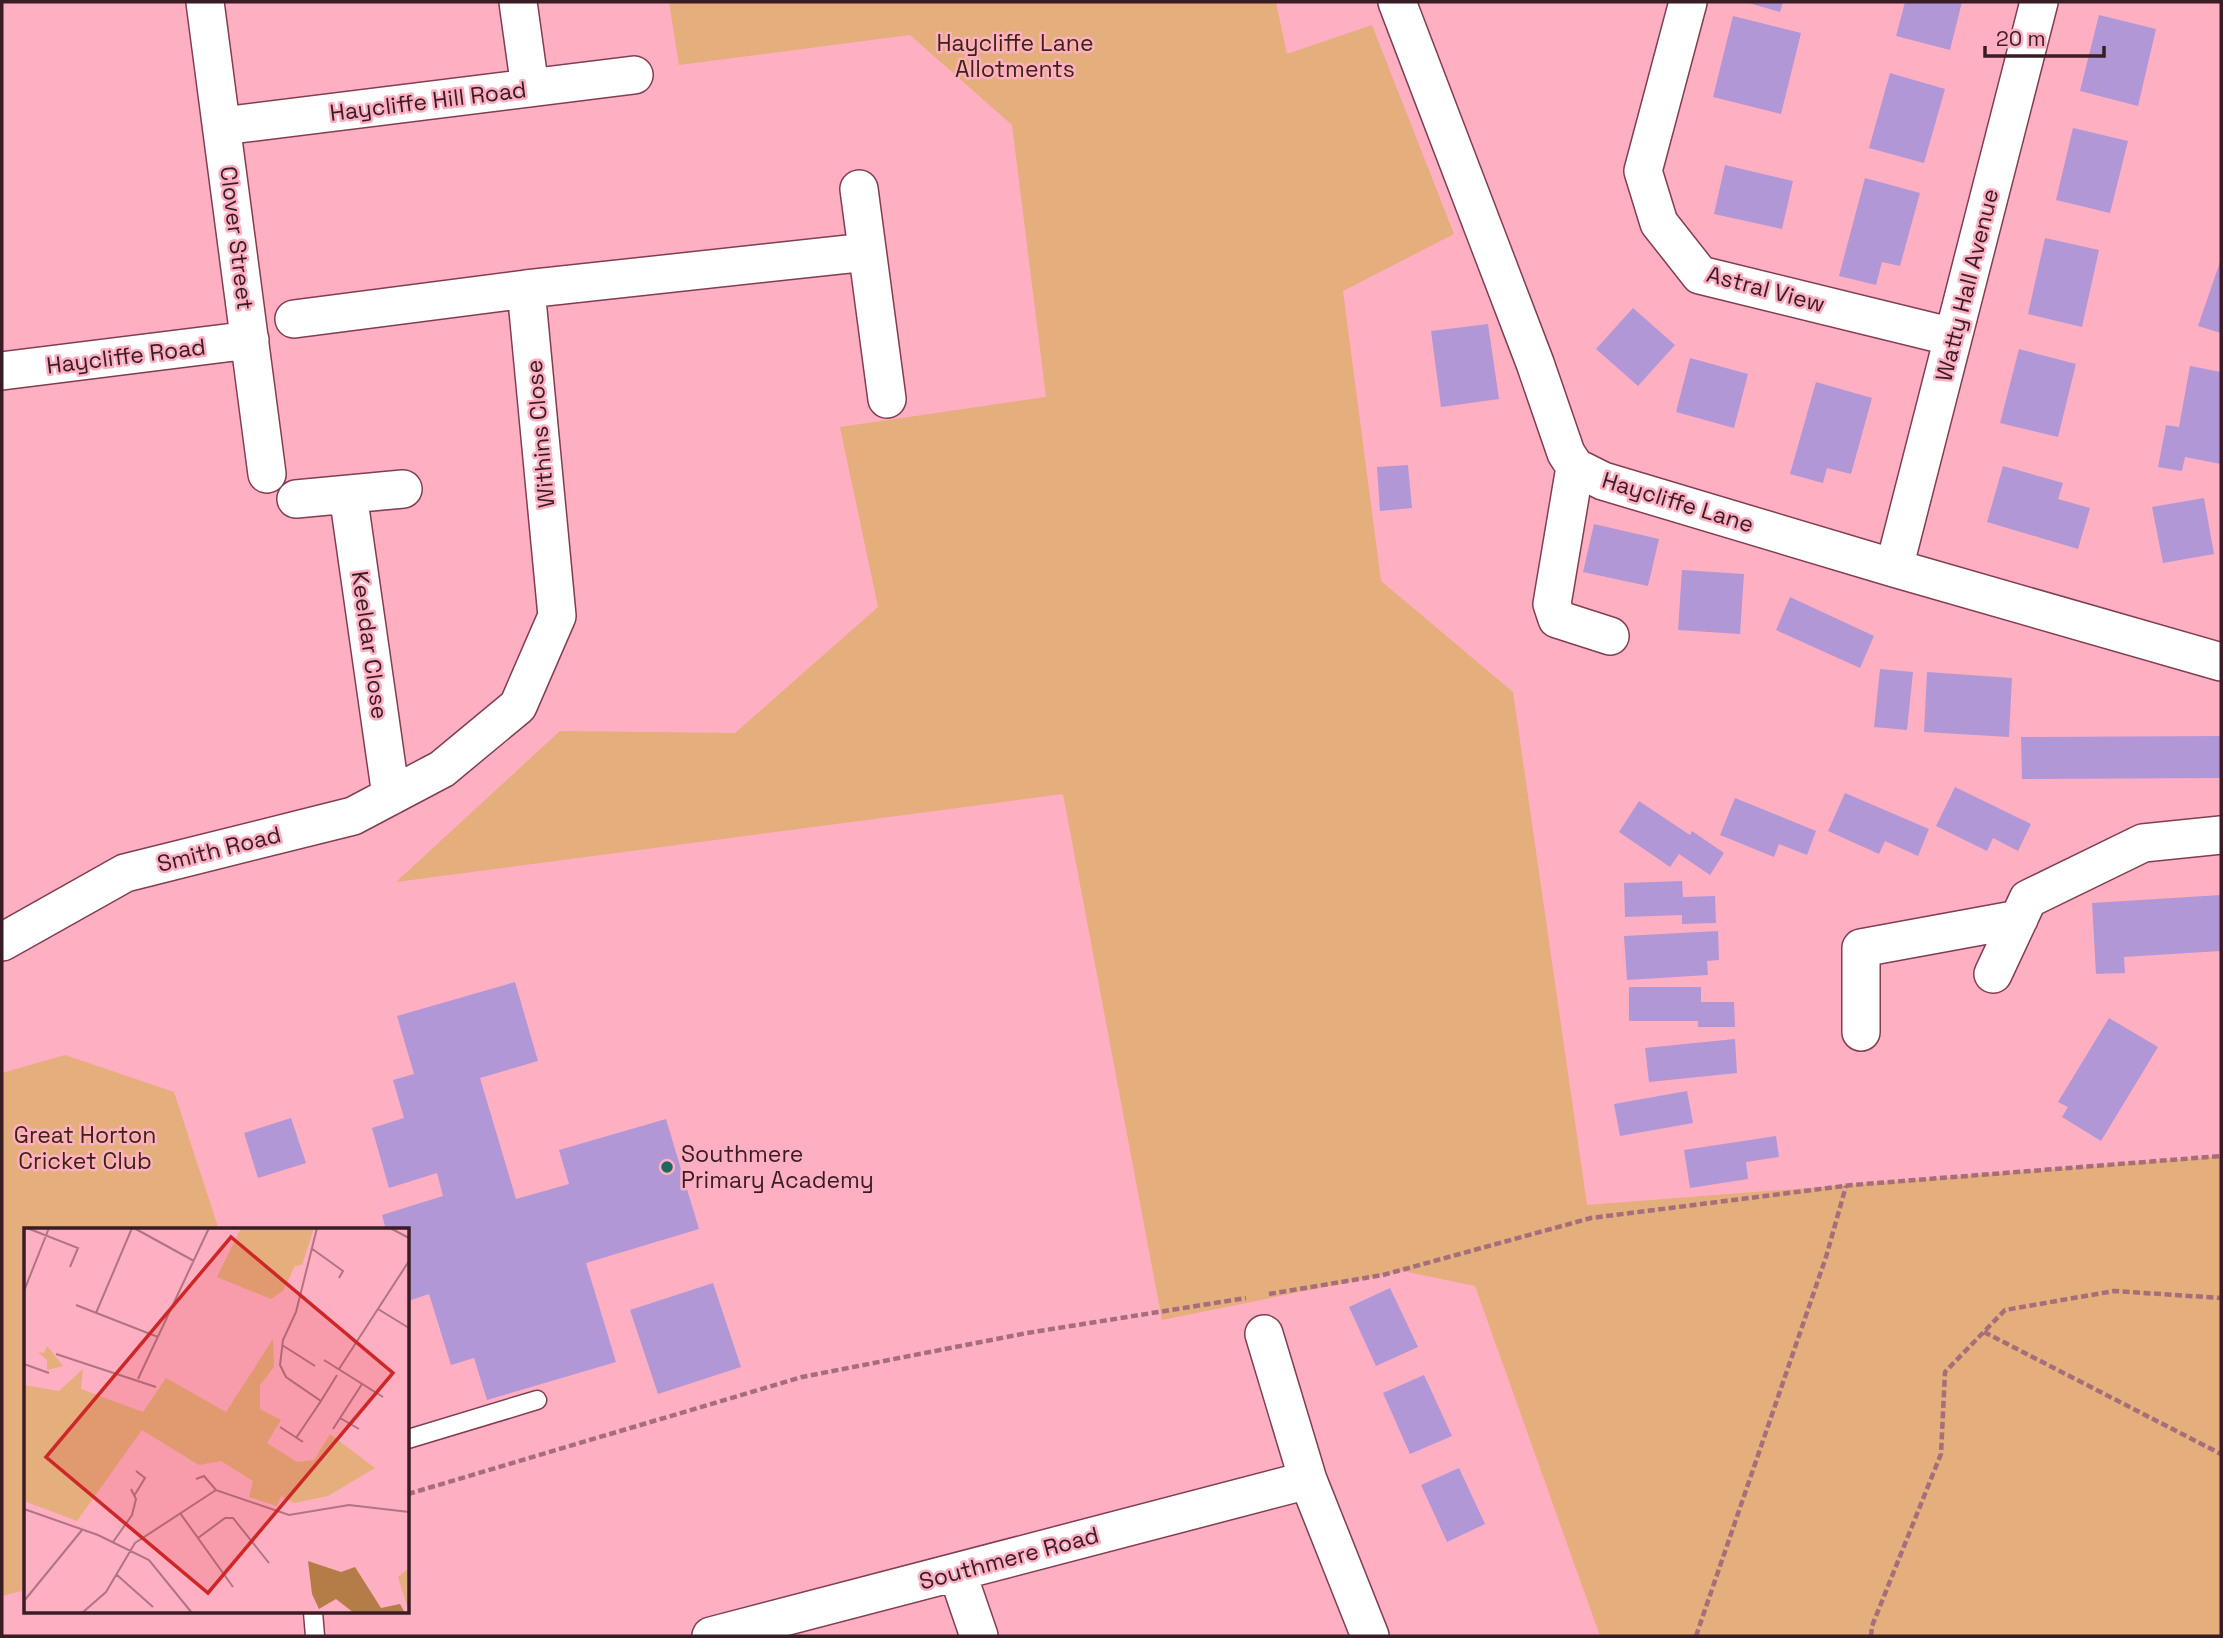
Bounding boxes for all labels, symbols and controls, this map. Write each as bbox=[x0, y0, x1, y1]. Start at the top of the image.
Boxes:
scale bar bbox=[1985, 14, 2104, 58]
text: 20 m bbox=[1996, 25, 2046, 52]
park label: Haycliffe Lane Allotments bbox=[936, 28, 1094, 84]
street label: Haycliffe Hill Road bbox=[328, 74, 528, 128]
street label: Clover Street bbox=[213, 164, 261, 312]
street label: Watty Hall Avenue bbox=[1929, 186, 2005, 384]
street label: Astral View bbox=[1704, 259, 1828, 319]
street label: Haycliffe Road bbox=[45, 331, 207, 381]
street label: Withins Close bbox=[519, 359, 561, 509]
street label: Haycliffe Lane bbox=[1598, 465, 1758, 539]
street label: Keeldar Close bbox=[345, 569, 395, 721]
street label: Smith Road bbox=[154, 819, 284, 879]
park label: Great Horton Cricket Club bbox=[14, 1120, 156, 1176]
place label: Southmere Primary Academy bbox=[681, 1139, 874, 1195]
marker: Southmere Primary Academy bbox=[659, 1159, 675, 1175]
inset map bbox=[24, 1228, 410, 1614]
street label: Southmere Road bbox=[916, 1520, 1102, 1596]

